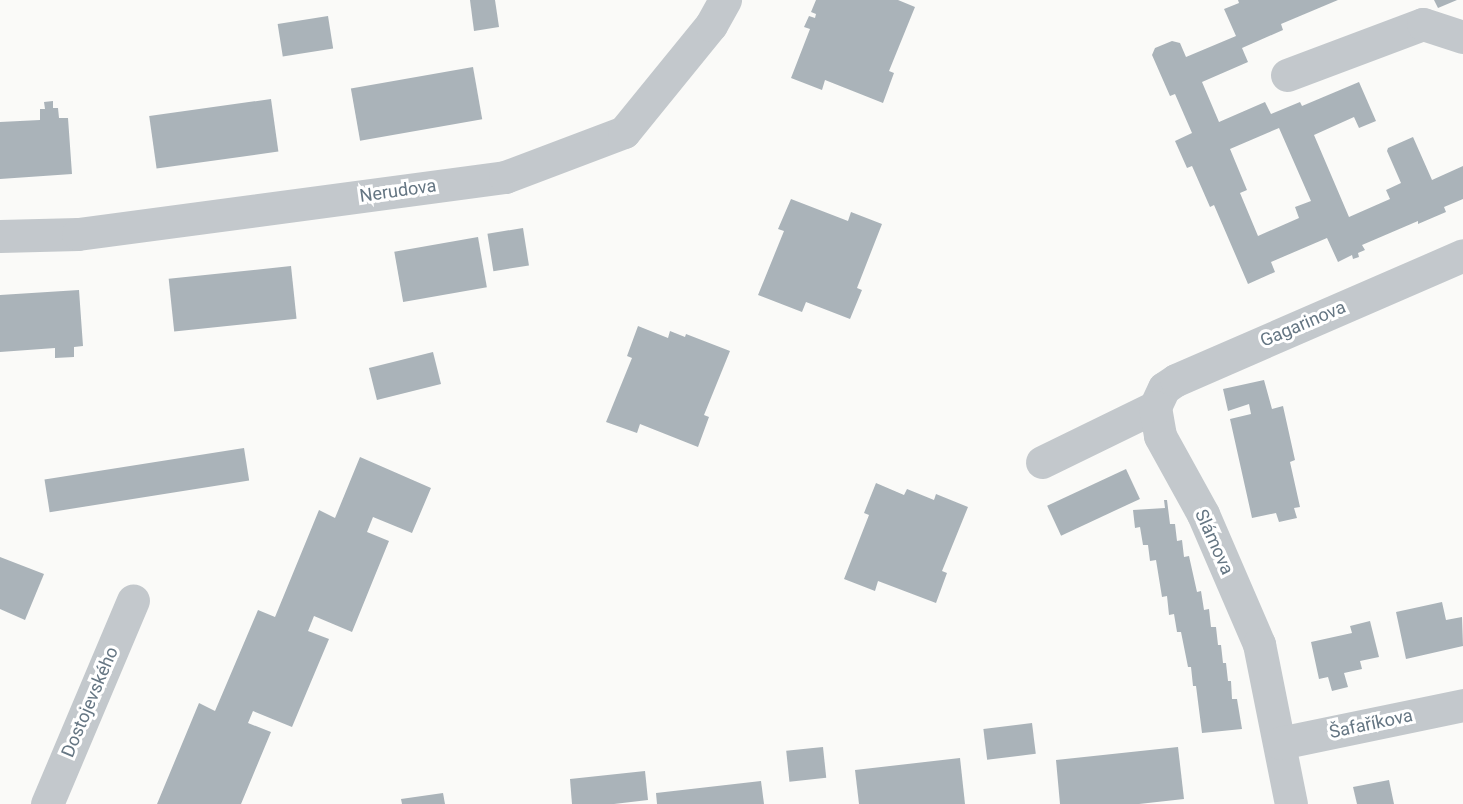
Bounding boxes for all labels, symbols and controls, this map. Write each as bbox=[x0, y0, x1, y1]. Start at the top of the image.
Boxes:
street label: Nerudova bbox=[358, 175, 438, 207]
street label: Gagarinova bbox=[1257, 296, 1349, 352]
street label: Slámova bbox=[1190, 506, 1238, 578]
street label: Dostojevského bbox=[57, 644, 123, 760]
street label: Šafaříkova bbox=[1327, 705, 1415, 743]

